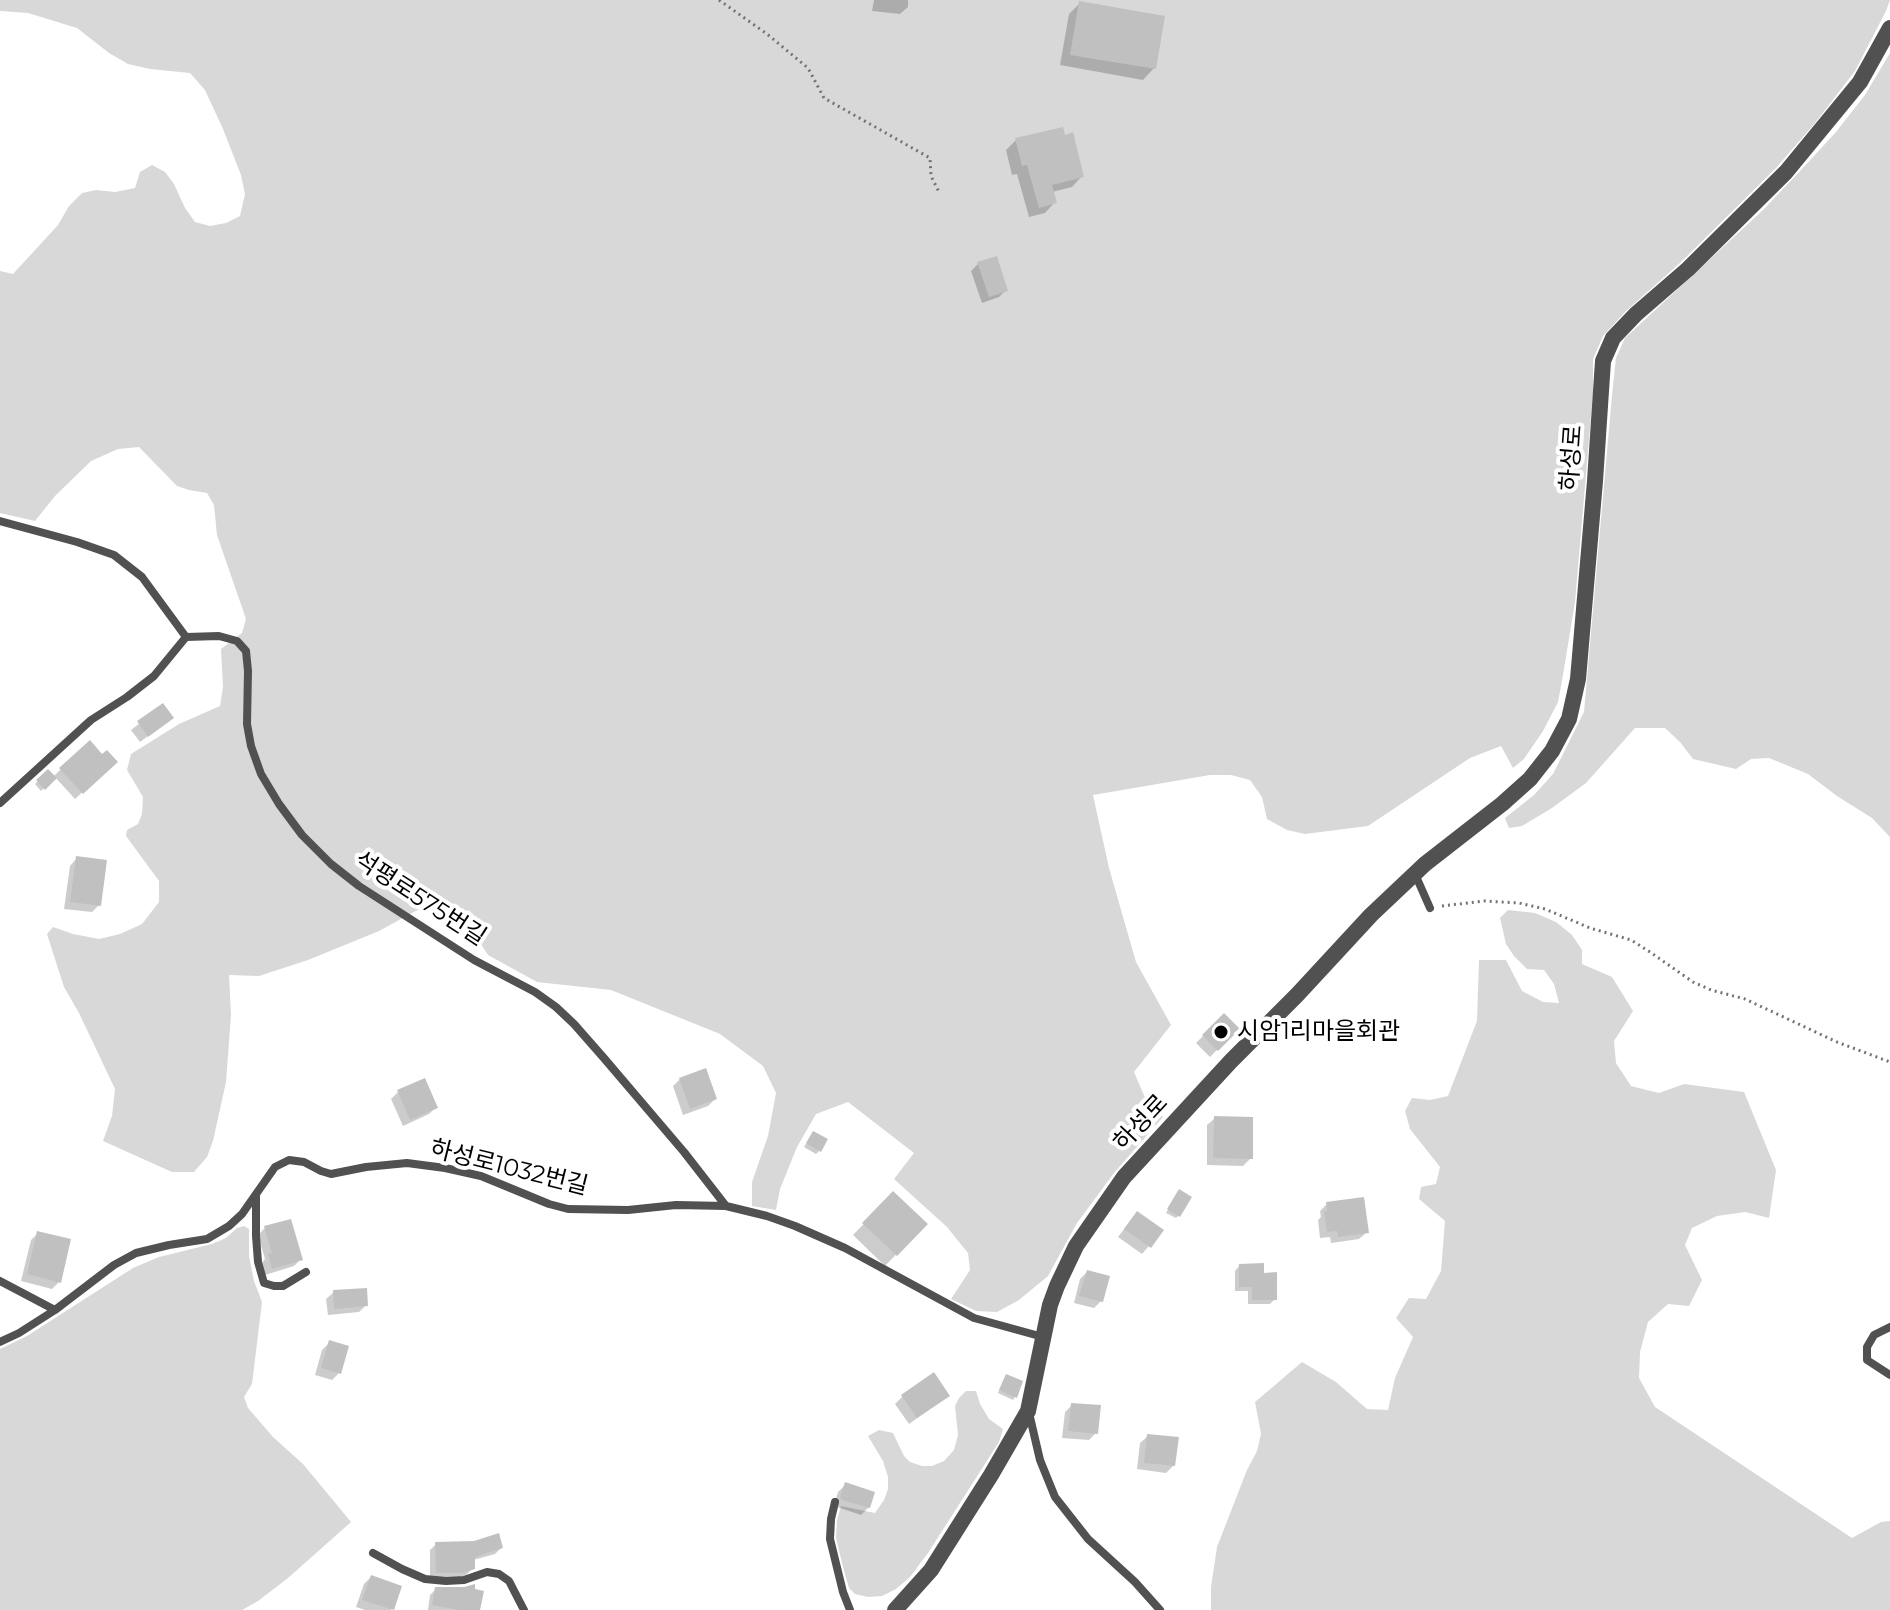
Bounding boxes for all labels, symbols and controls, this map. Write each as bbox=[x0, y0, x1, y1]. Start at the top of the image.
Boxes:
street label: 하성로 bbox=[1555, 424, 1589, 492]
street label: 석평로575번길 bbox=[349, 846, 491, 952]
place label: 시암1리마을회관 bbox=[1237, 1018, 1400, 1046]
marker: 시암1리마을회관 bbox=[1212, 1023, 1230, 1041]
street label: 하성로 bbox=[1108, 1089, 1174, 1157]
street label: 하성로1032번길 bbox=[427, 1134, 591, 1202]

